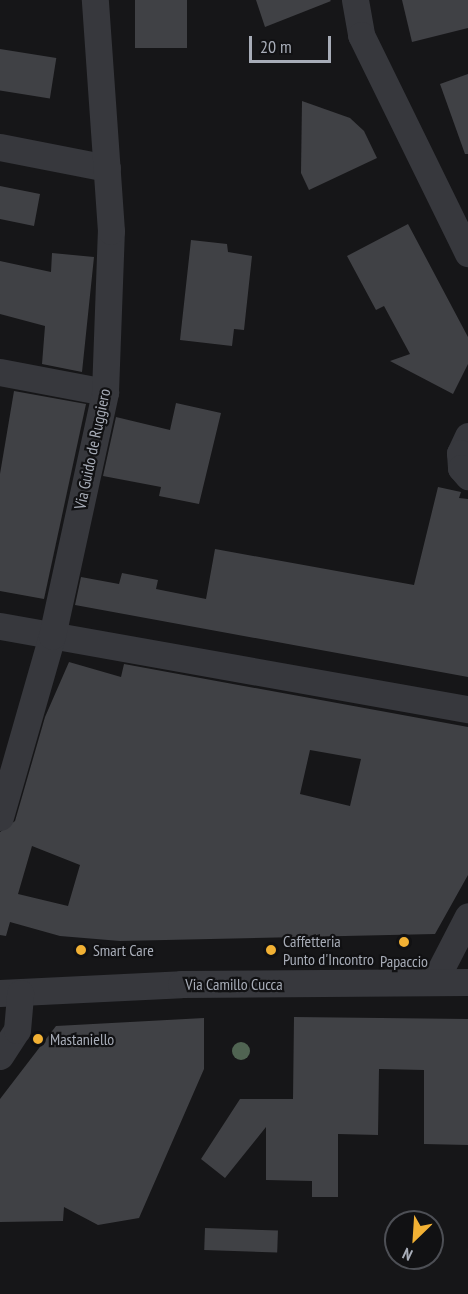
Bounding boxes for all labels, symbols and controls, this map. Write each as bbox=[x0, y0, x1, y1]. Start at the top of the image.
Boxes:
scale bar bbox=[252, 24, 334, 62]
text: 20 m bbox=[260, 35, 292, 58]
street label: Via Guido de Ruggiero bbox=[70, 387, 114, 511]
place label: Caffetteria Punto d'Incontro bbox=[283, 931, 374, 969]
marker: Papaccio bbox=[397, 935, 411, 949]
place label: Smart Care bbox=[93, 940, 154, 960]
marker: Smart Care bbox=[74, 943, 88, 957]
marker: Caffetteria Punto d'Incontro bbox=[264, 943, 278, 957]
place label: Papaccio bbox=[380, 951, 428, 971]
street label: Via Camillo Cucca bbox=[185, 974, 283, 994]
place label: Mastaniello bbox=[50, 1029, 114, 1049]
marker: Mastaniello bbox=[31, 1032, 45, 1046]
north arrow bbox=[384, 1210, 444, 1270]
text: N bbox=[399, 1244, 415, 1265]

